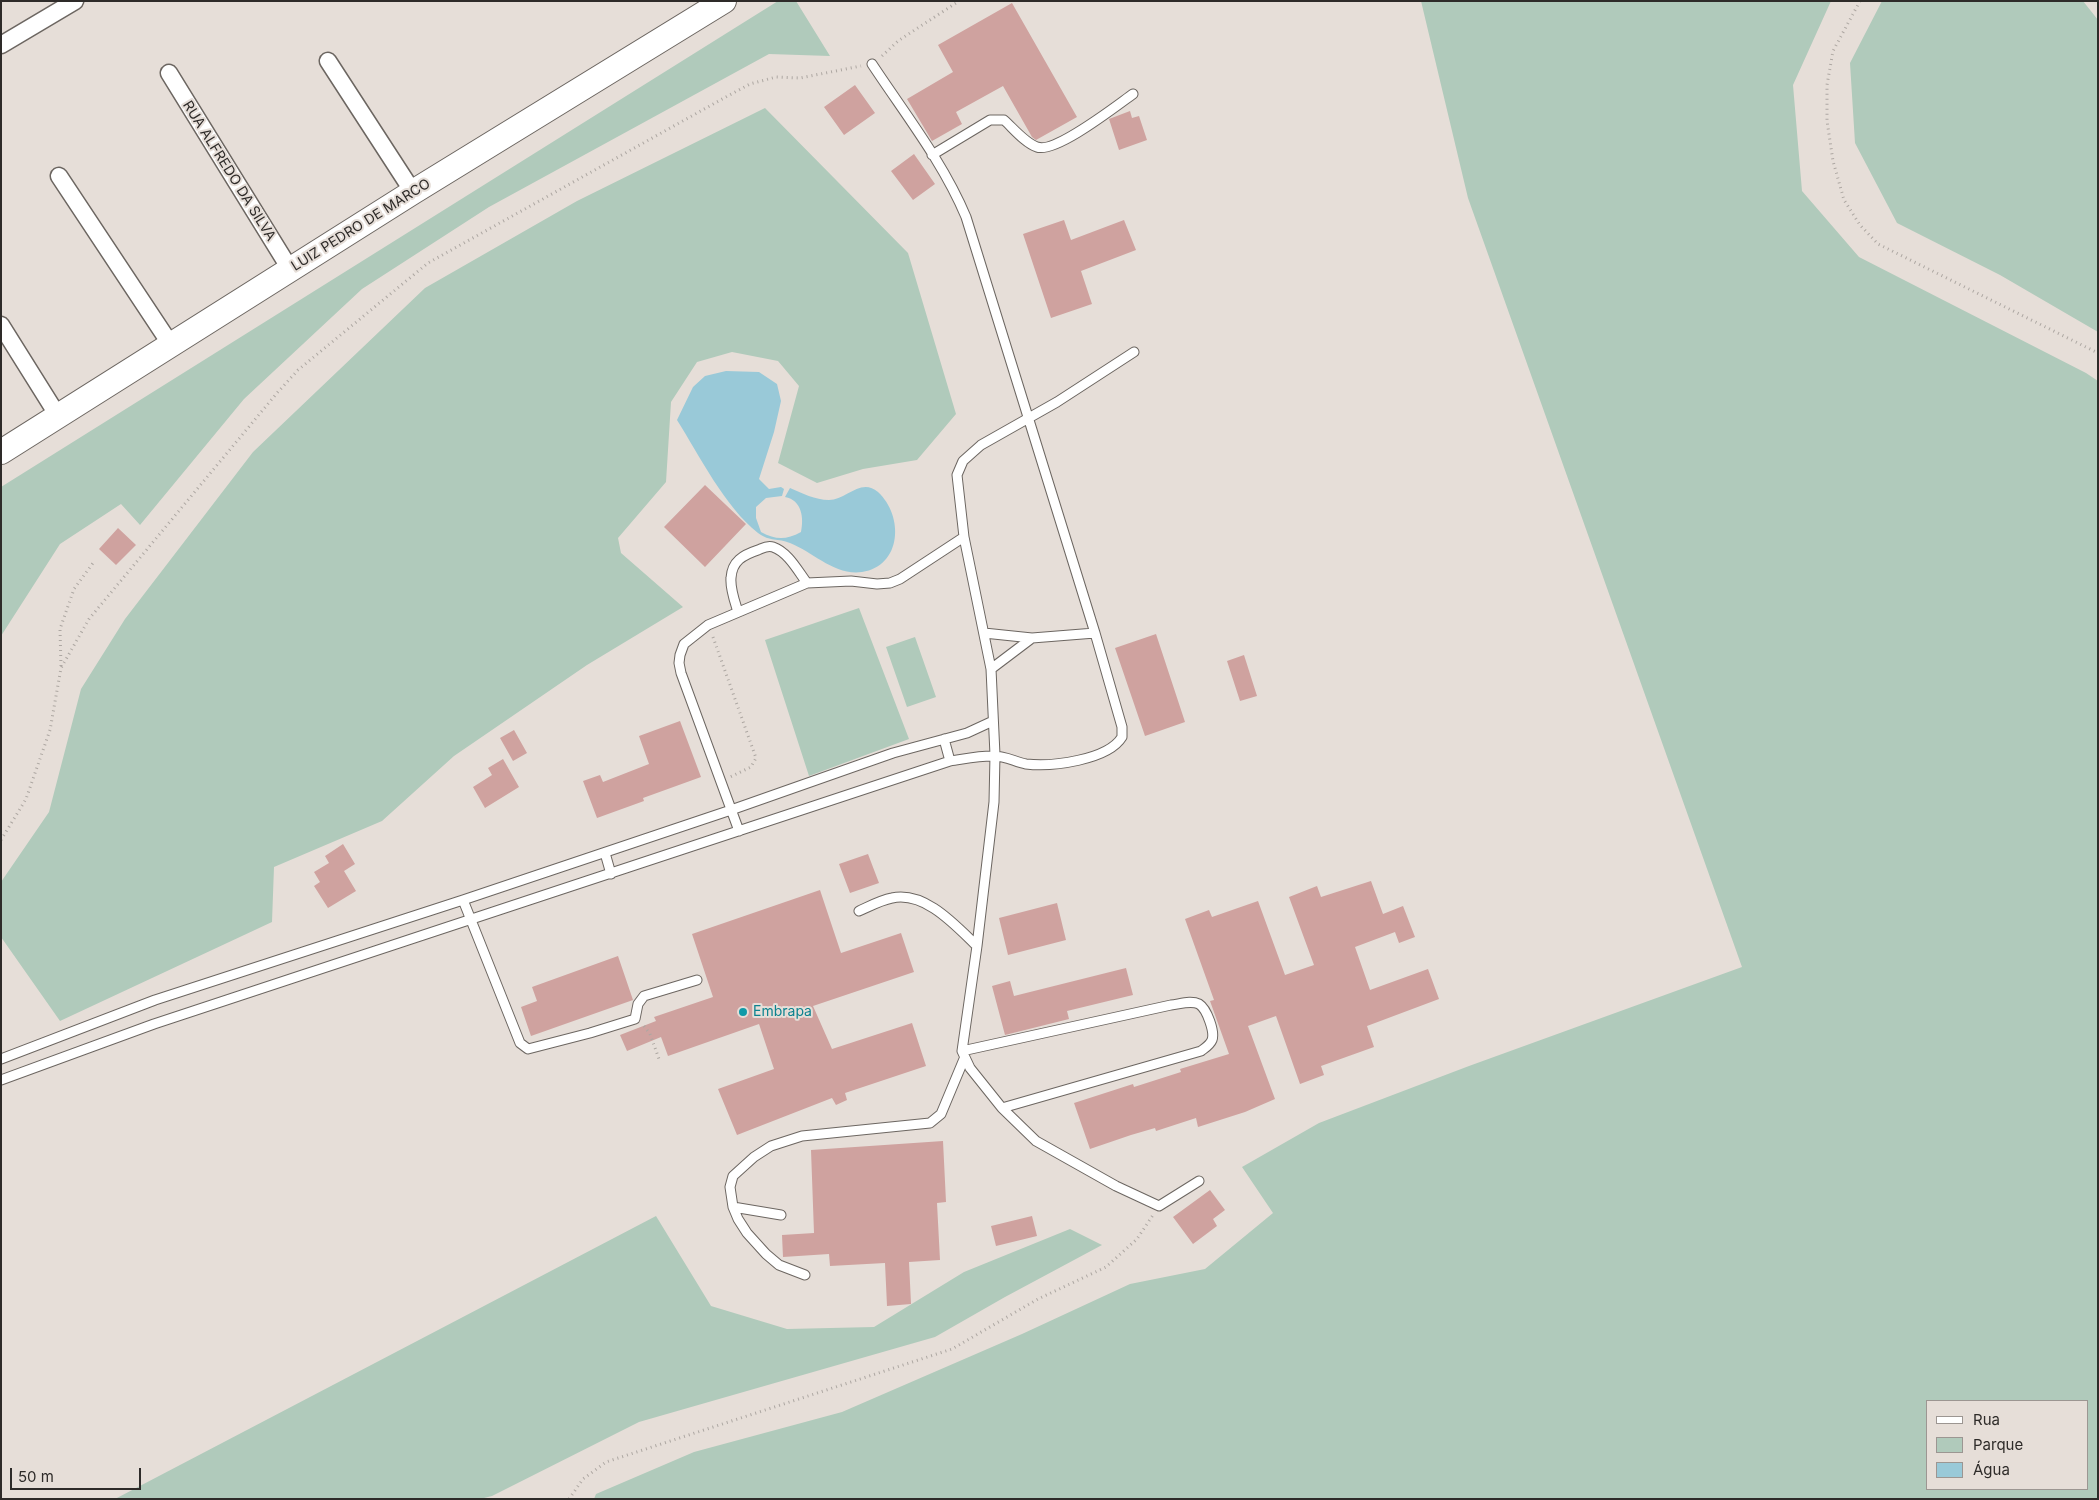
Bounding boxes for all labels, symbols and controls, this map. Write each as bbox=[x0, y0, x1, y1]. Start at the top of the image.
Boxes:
street label: RUA ALFREDO DA SILVA bbox=[179, 98, 279, 244]
street label: LUIZ PEDRO DE MARCO bbox=[288, 175, 434, 275]
place label: Embrapa bbox=[753, 1004, 812, 1020]
marker: Embrapa bbox=[737, 1006, 749, 1018]
legend bbox=[1926, 1400, 2089, 1490]
text: Rua bbox=[1973, 1410, 2000, 1429]
text: Parque bbox=[1973, 1435, 2023, 1454]
scale bar bbox=[12, 1458, 144, 1490]
text: Água bbox=[1973, 1460, 2010, 1479]
text: 50 m bbox=[18, 1467, 54, 1486]

